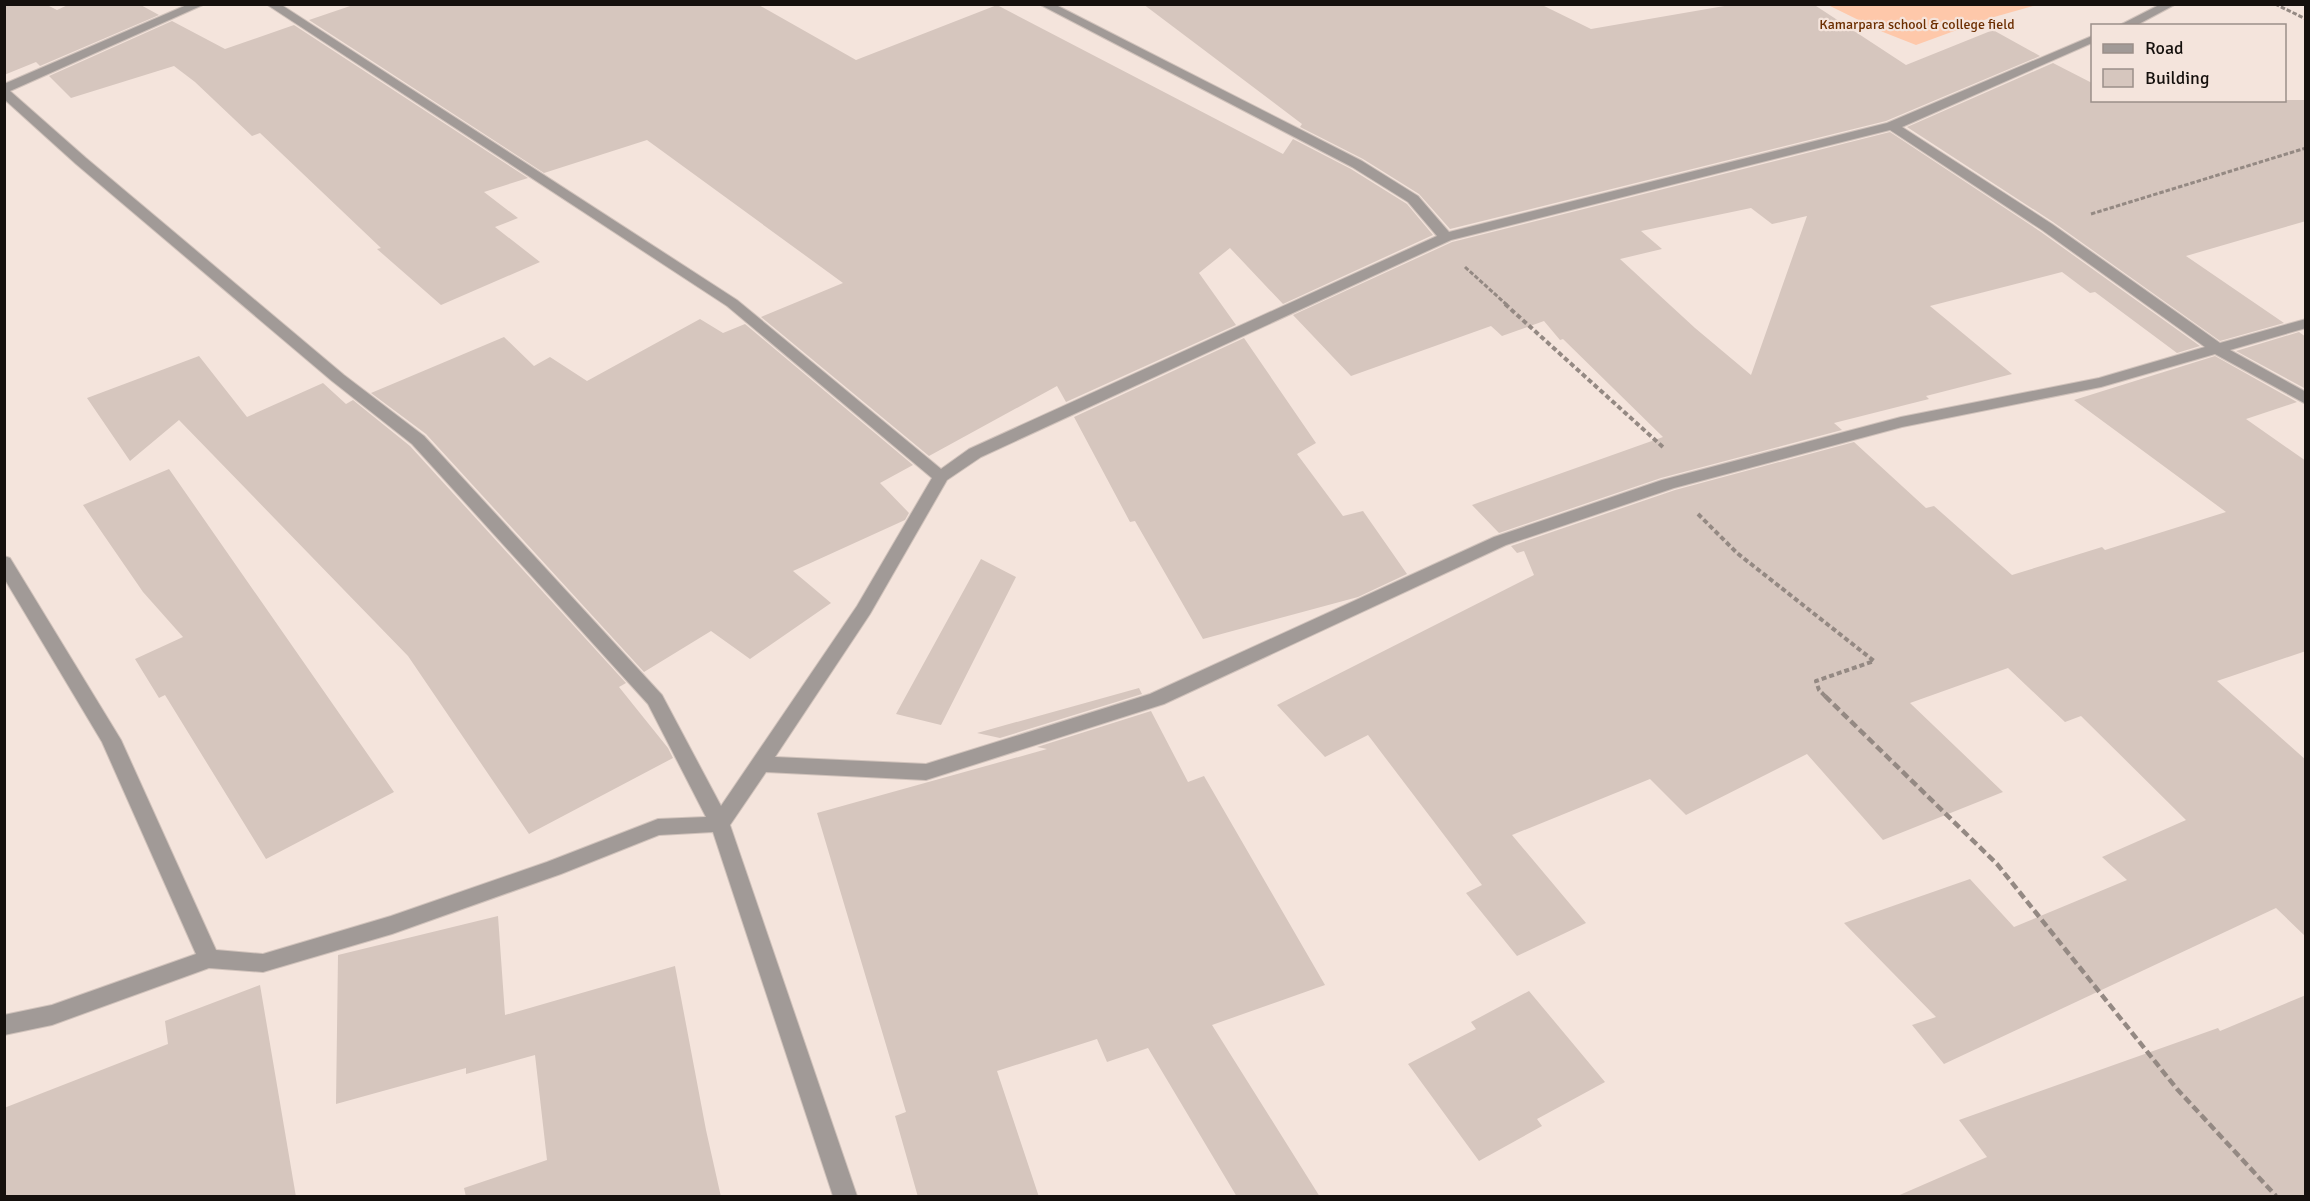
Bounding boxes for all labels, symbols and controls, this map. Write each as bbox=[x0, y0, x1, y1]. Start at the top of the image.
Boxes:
park label: Kamarpara school & college field bbox=[1819, 16, 2015, 33]
legend bbox=[2091, 24, 2286, 102]
text: Road bbox=[2145, 37, 2184, 59]
text: Building bbox=[2145, 67, 2209, 89]

